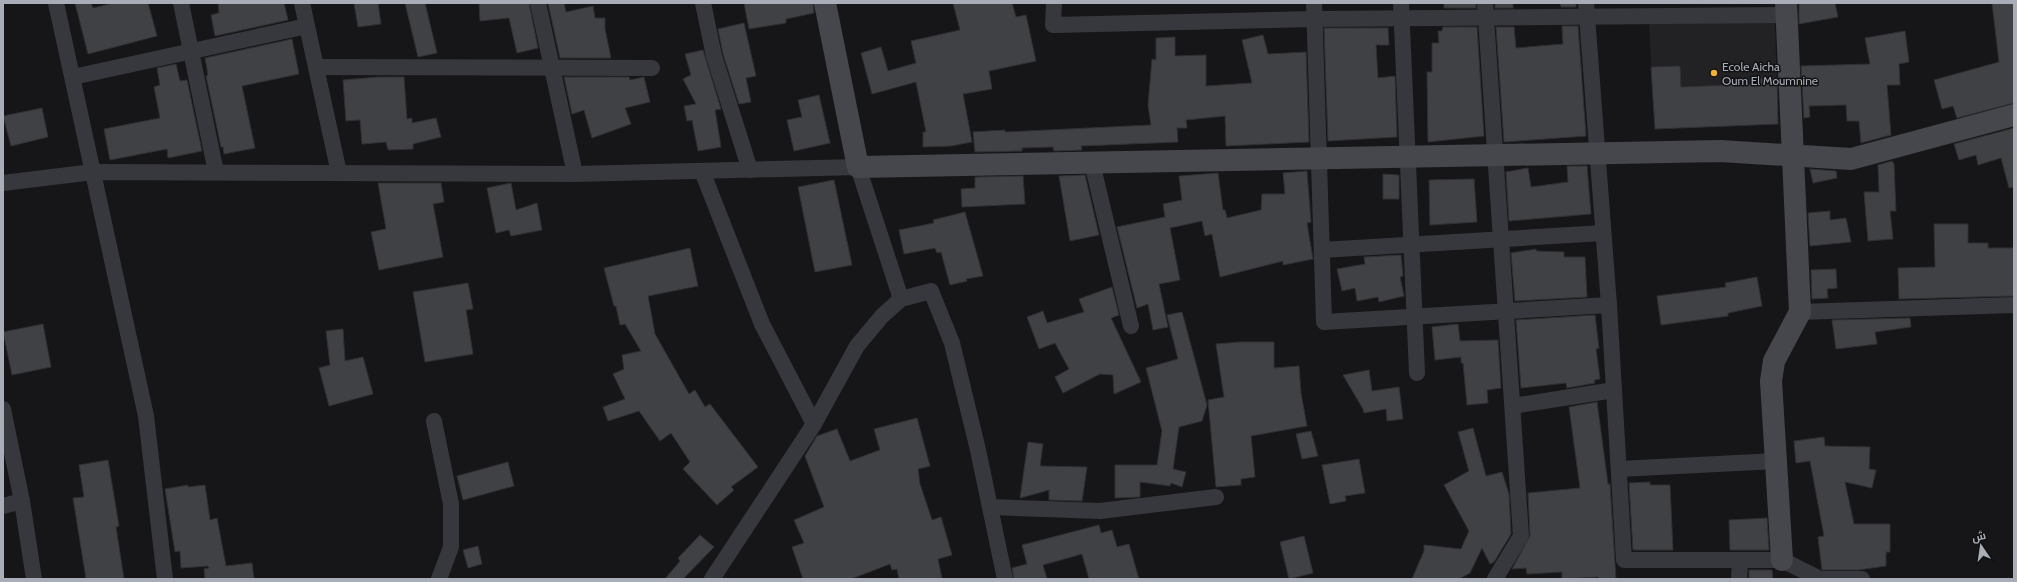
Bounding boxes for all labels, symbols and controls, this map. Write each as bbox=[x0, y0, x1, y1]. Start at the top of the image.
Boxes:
place label: Ecole Aicha Oum El Moumnine bbox=[1722, 59, 1818, 88]
marker: Ecole Aicha Oum El Moumnine bbox=[1709, 68, 1719, 78]
north arrow bbox=[1961, 526, 2001, 566]
text: ش bbox=[1970, 528, 1987, 545]

